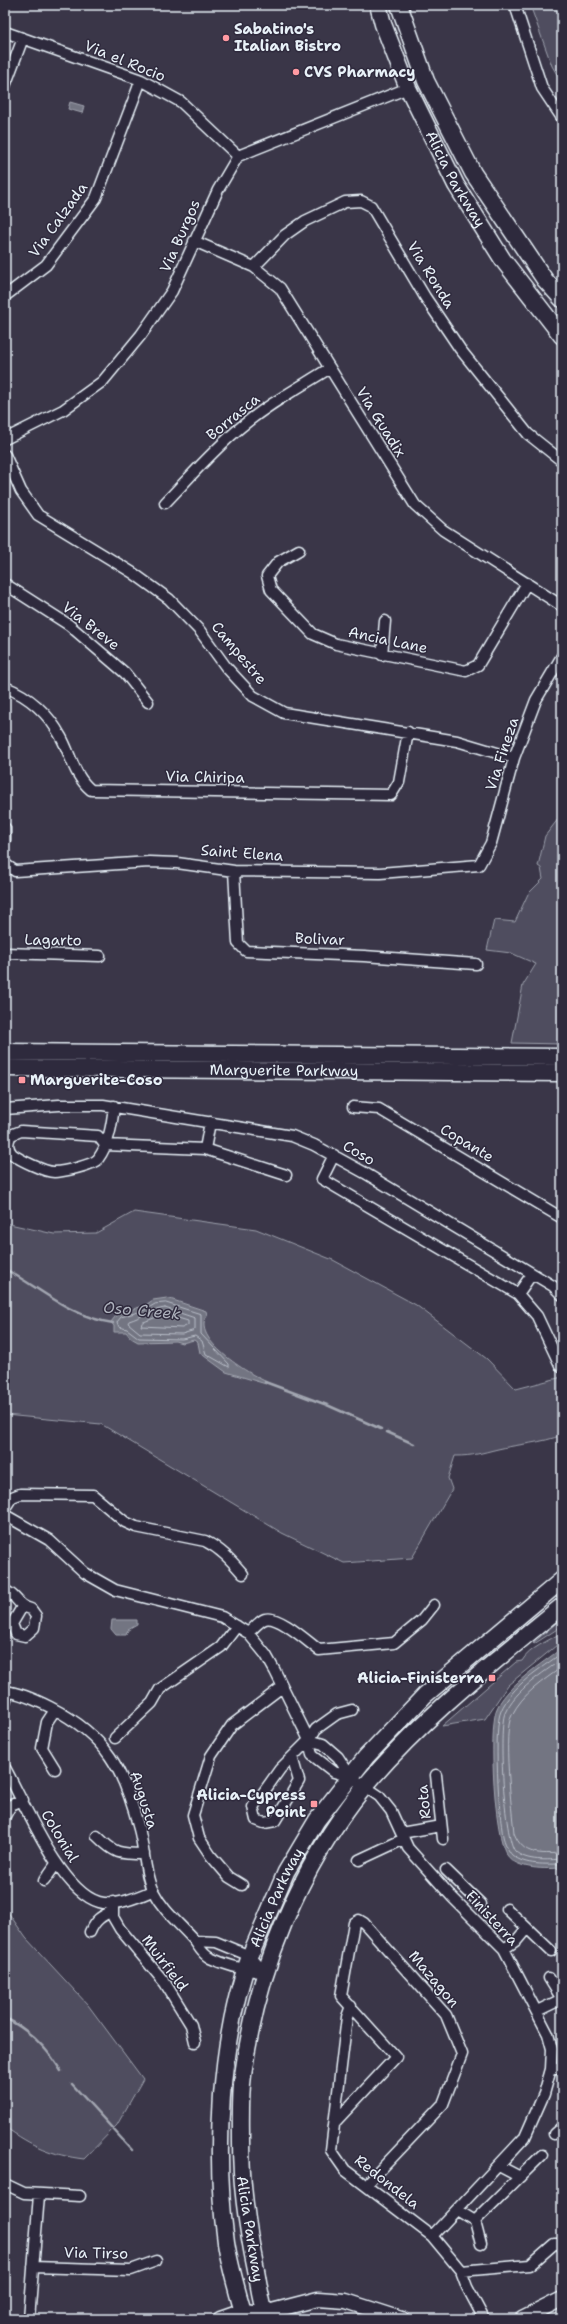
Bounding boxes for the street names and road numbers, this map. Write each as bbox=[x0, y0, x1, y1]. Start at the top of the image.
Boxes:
street label: Via el Rocio bbox=[81, 36, 169, 86]
street label: Alicia Parkway bbox=[421, 127, 490, 231]
street label: Via Calzada bbox=[24, 178, 92, 261]
street label: Via Burgos bbox=[155, 196, 205, 276]
street label: Via Ronda bbox=[402, 238, 460, 313]
street label: Via Guadix bbox=[352, 383, 411, 461]
street label: Borrasca bbox=[202, 389, 265, 445]
street label: Via Breve bbox=[58, 597, 124, 655]
street label: Campestre bbox=[207, 617, 271, 689]
street label: Ancia Lane bbox=[347, 622, 429, 658]
street label: Via Fineza bbox=[481, 714, 523, 793]
street label: Via Chiripa bbox=[165, 766, 245, 788]
street label: Saint Elena bbox=[200, 840, 285, 866]
street label: Bolivar bbox=[295, 928, 345, 950]
street label: Lagarto bbox=[24, 930, 82, 950]
street label: Marguerite Parkway bbox=[209, 1060, 358, 1081]
street label: Copante bbox=[436, 1119, 498, 1167]
street label: Coso bbox=[339, 1136, 379, 1170]
street label: Augusta bbox=[125, 1769, 163, 1832]
street label: Rota bbox=[412, 1783, 436, 1820]
street label: Colonial bbox=[36, 1806, 84, 1866]
street label: Alicia Parkway bbox=[245, 1844, 308, 1950]
street label: Finisterra bbox=[461, 1886, 523, 1950]
street label: Muirfield bbox=[137, 1931, 193, 1996]
street label: Mazagon bbox=[404, 1946, 464, 2012]
street label: Redondela bbox=[350, 2150, 424, 2214]
street label: Alicia Parkway bbox=[232, 2174, 268, 2284]
street label: Via Tirso bbox=[64, 2242, 128, 2264]

